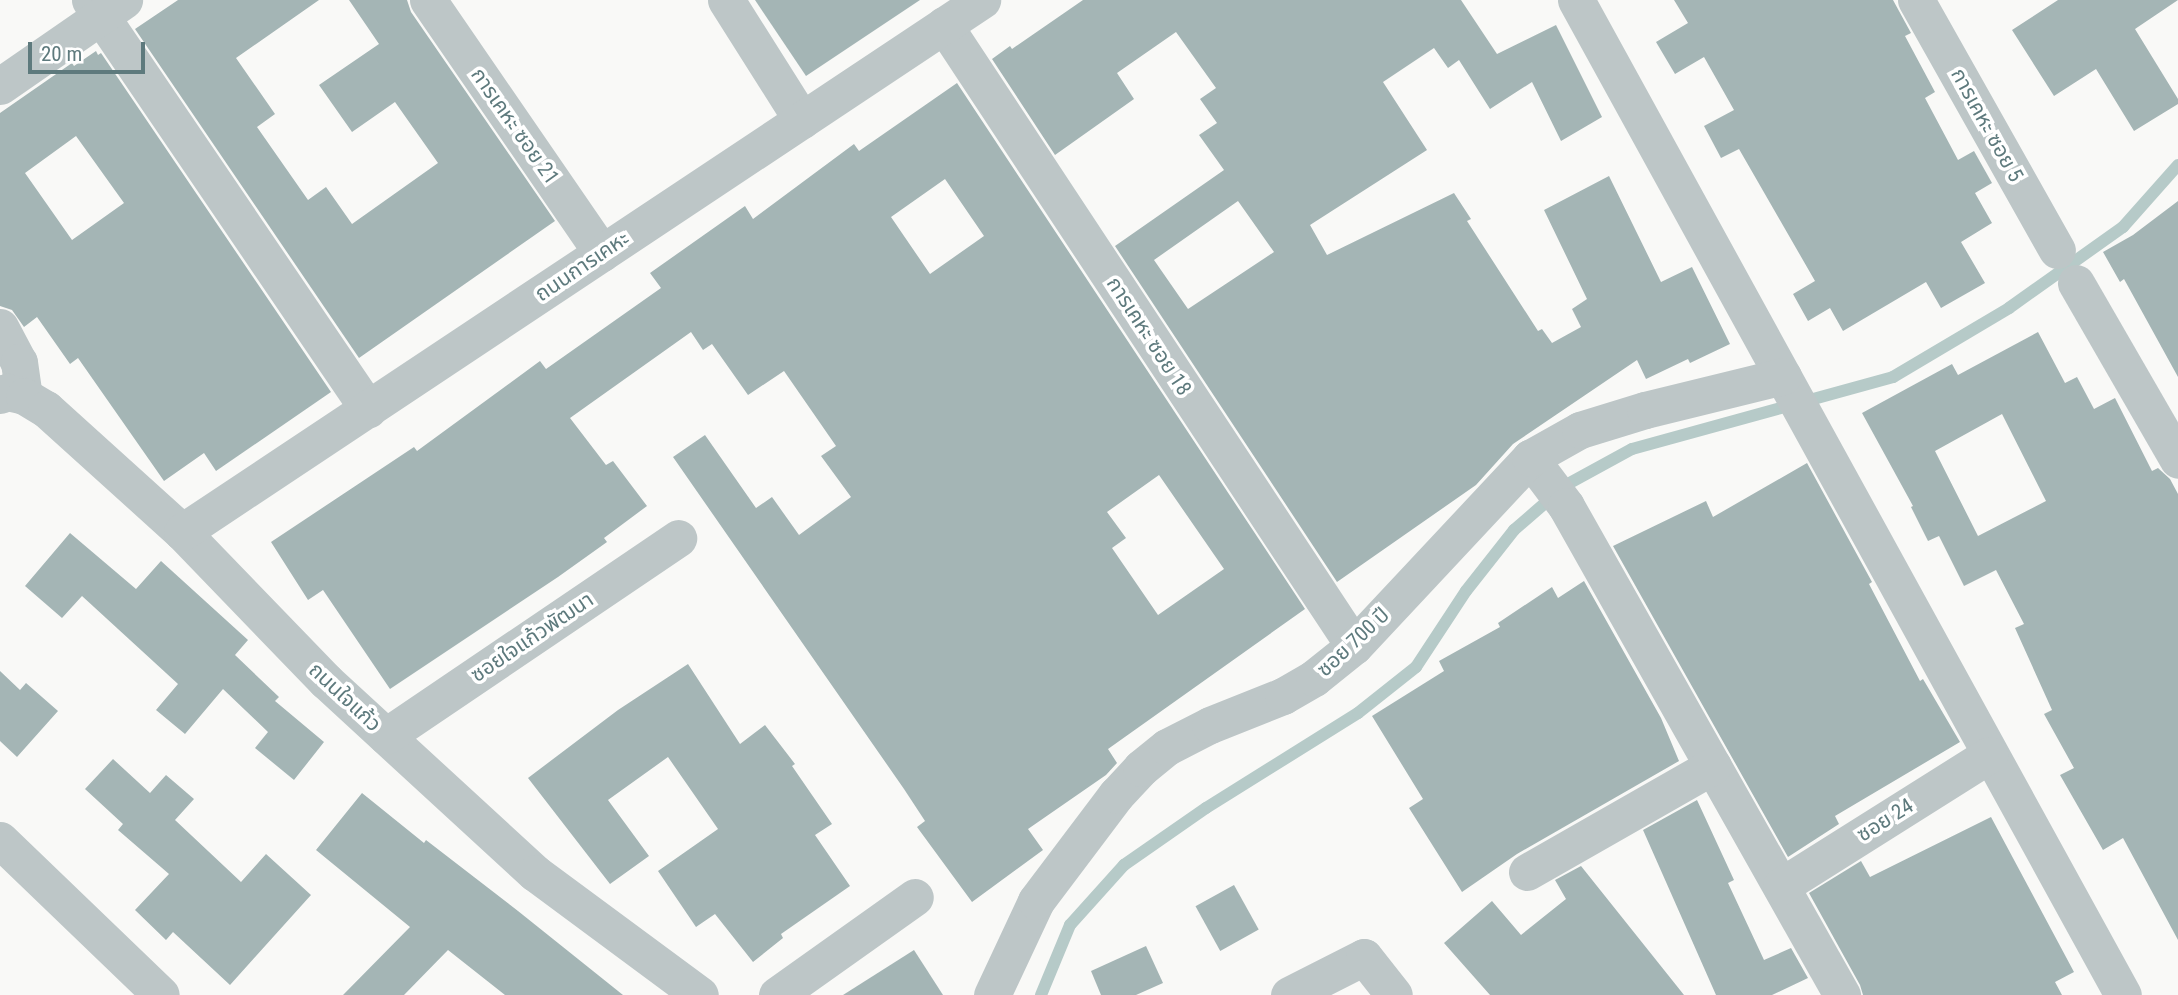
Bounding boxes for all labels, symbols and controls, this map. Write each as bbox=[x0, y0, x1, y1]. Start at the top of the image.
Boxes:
scale bar bbox=[32, 28, 149, 72]
text: 20 m bbox=[41, 42, 82, 66]
street label: การเคหะ ซอย 21 bbox=[466, 63, 564, 189]
street label: การเคหะ ซอย 5 bbox=[1945, 64, 2029, 186]
street label: ถนนการเคหะ bbox=[530, 225, 634, 307]
street label: การเคหะ ซอย 18 bbox=[1101, 272, 1197, 400]
street label: ซอยใจแก้วพัฒนา bbox=[466, 587, 598, 687]
street label: ซอย 700 ปี bbox=[1312, 602, 1394, 682]
street label: ถนนใจแก้ว bbox=[304, 657, 386, 737]
street label: ซอย 24 bbox=[1852, 793, 1918, 847]

